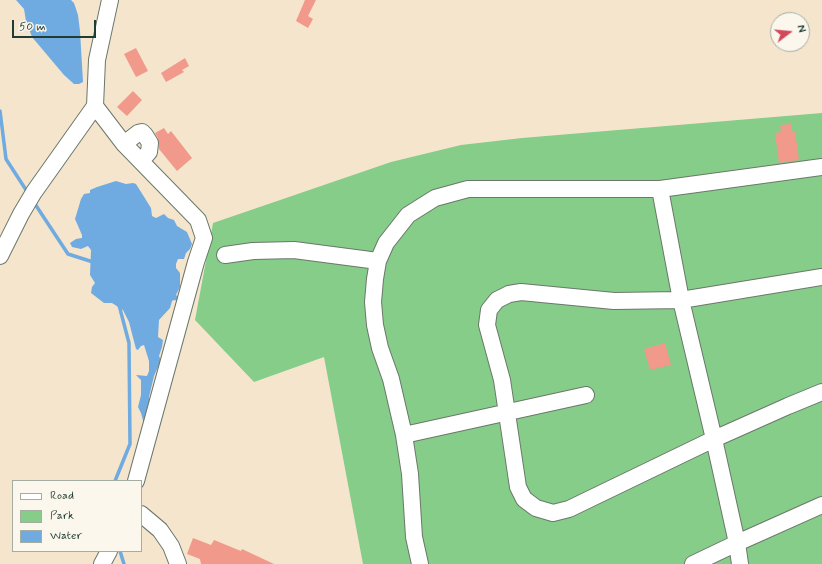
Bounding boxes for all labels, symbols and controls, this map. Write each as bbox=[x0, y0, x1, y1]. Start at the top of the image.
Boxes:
scale bar bbox=[14, 12, 98, 38]
north arrow bbox=[770, 12, 810, 52]
text: 50 m bbox=[19, 19, 46, 35]
text: N bbox=[793, 24, 808, 34]
legend bbox=[12, 480, 142, 552]
text: Road bbox=[50, 488, 74, 504]
text: Park bbox=[50, 508, 74, 524]
text: Water bbox=[50, 528, 82, 544]

